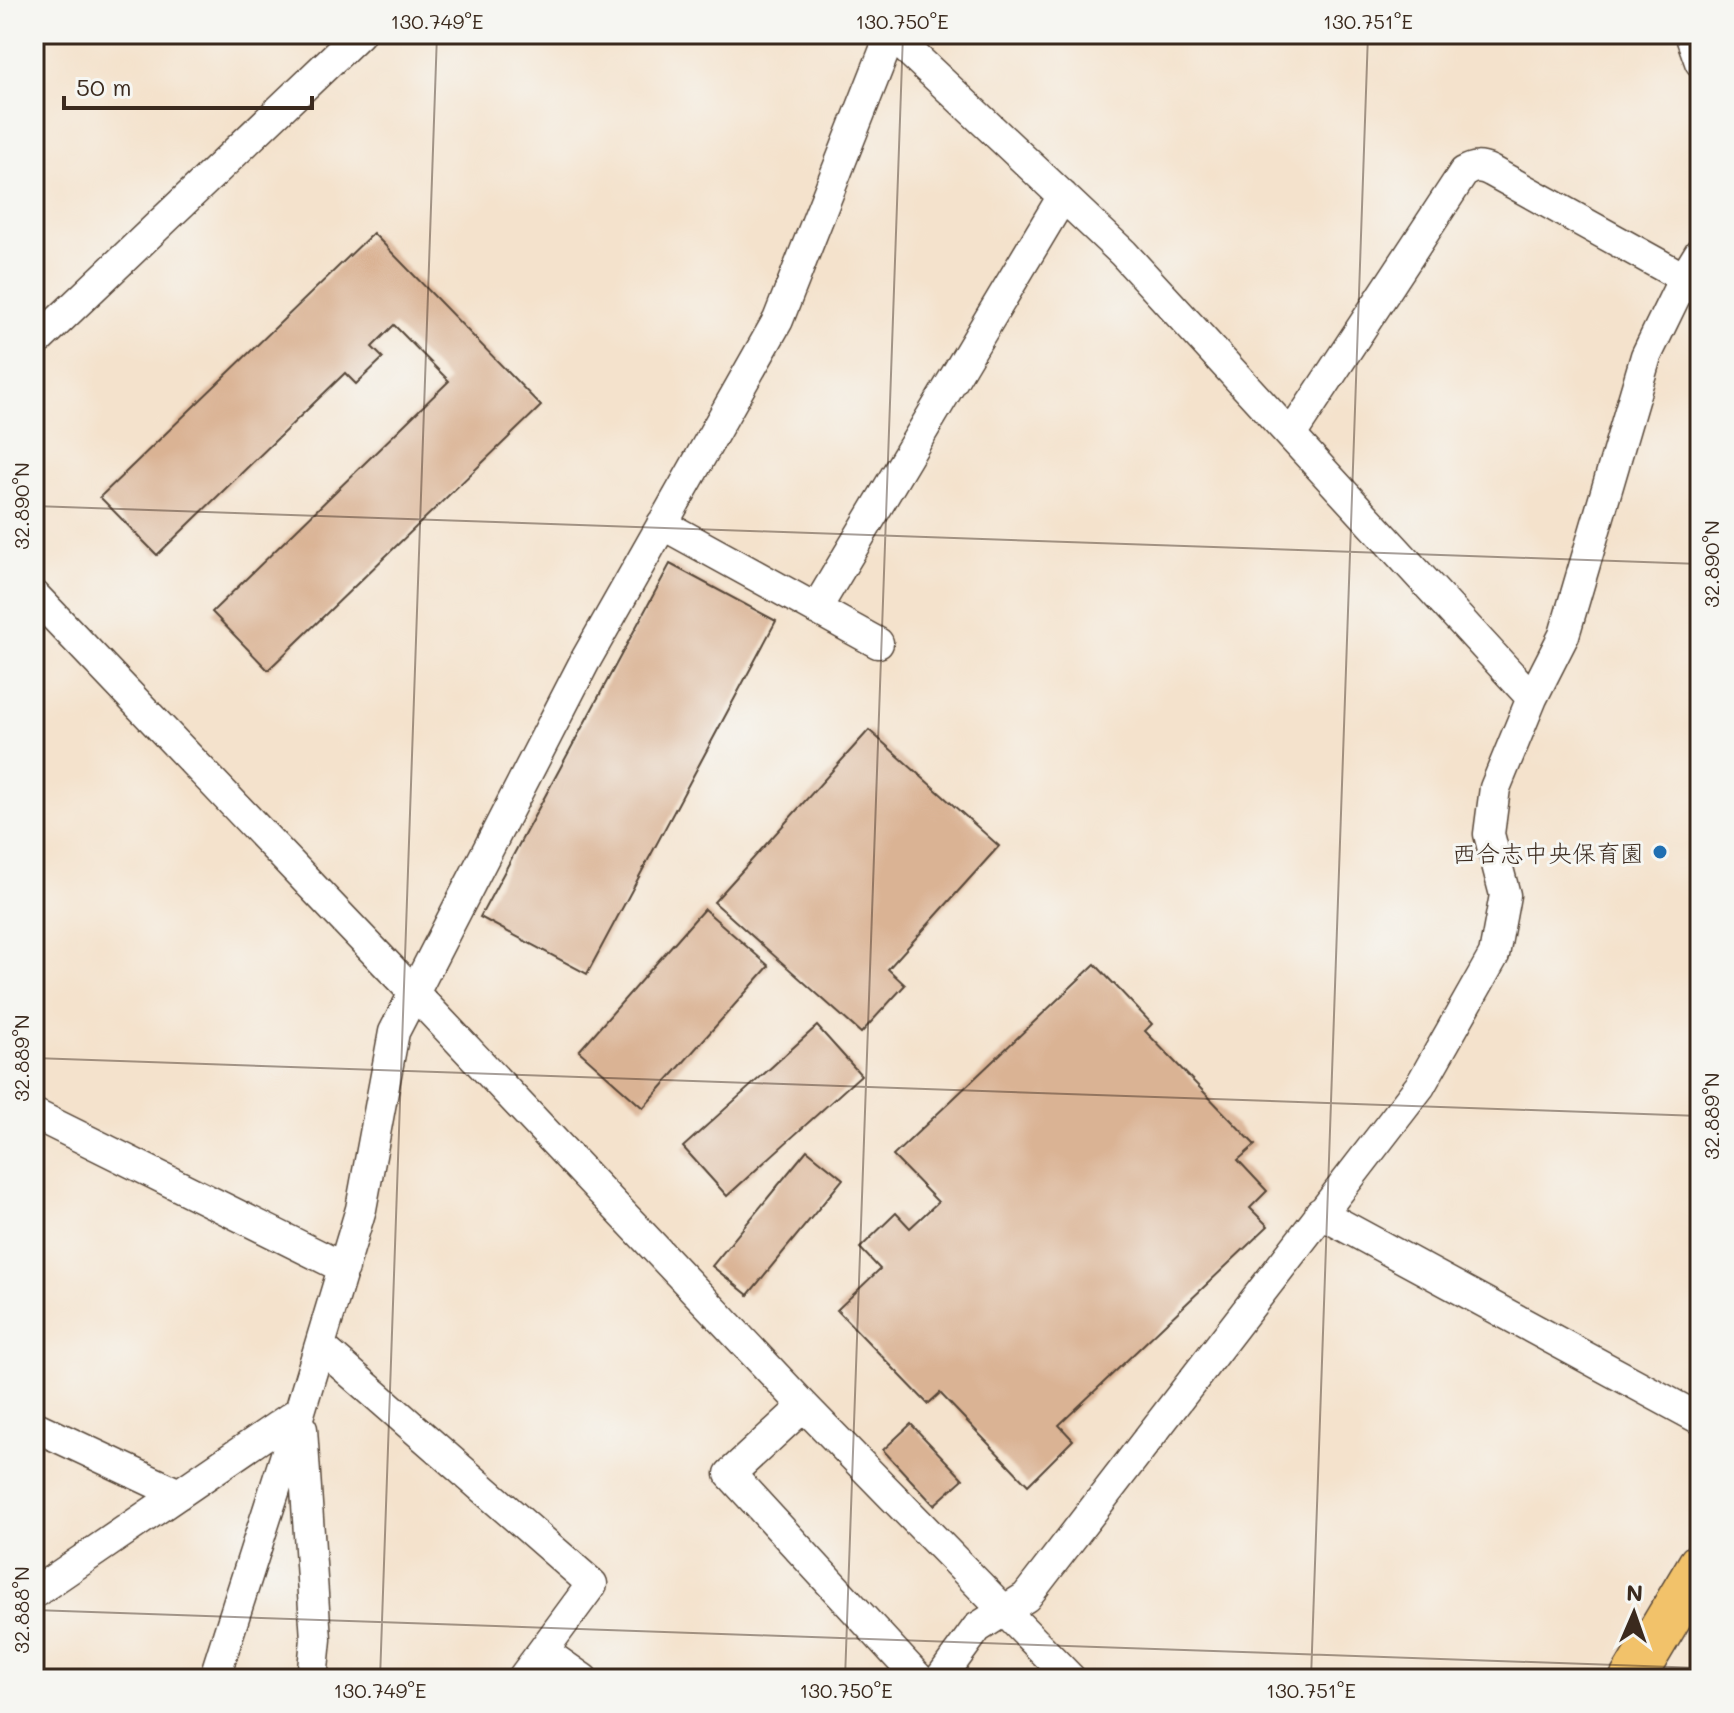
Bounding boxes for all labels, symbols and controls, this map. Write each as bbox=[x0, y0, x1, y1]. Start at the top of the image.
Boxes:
text: 130.749°E bbox=[391, 8, 483, 34]
text: 130.750°E bbox=[855, 8, 949, 34]
text: 130.751°E bbox=[1323, 8, 1413, 34]
scale bar bbox=[64, 60, 312, 110]
text: 50 m bbox=[76, 71, 132, 102]
text: 32.890°N bbox=[8, 462, 34, 550]
text: 32.890°N bbox=[1698, 520, 1724, 608]
place label: 西合志中央保育園 bbox=[1452, 837, 1644, 868]
marker: 西合志中央保育園 bbox=[1651, 843, 1669, 861]
text: 32.889°N bbox=[8, 1014, 34, 1102]
text: 32.889°N bbox=[1698, 1072, 1724, 1160]
text: 32.888°N bbox=[8, 1566, 34, 1654]
north arrow bbox=[1594, 1573, 1674, 1653]
text: N bbox=[1626, 1578, 1644, 1607]
text: 130.749°E bbox=[334, 1677, 426, 1703]
text: 130.750°E bbox=[799, 1677, 893, 1703]
text: 130.751°E bbox=[1266, 1677, 1356, 1703]

